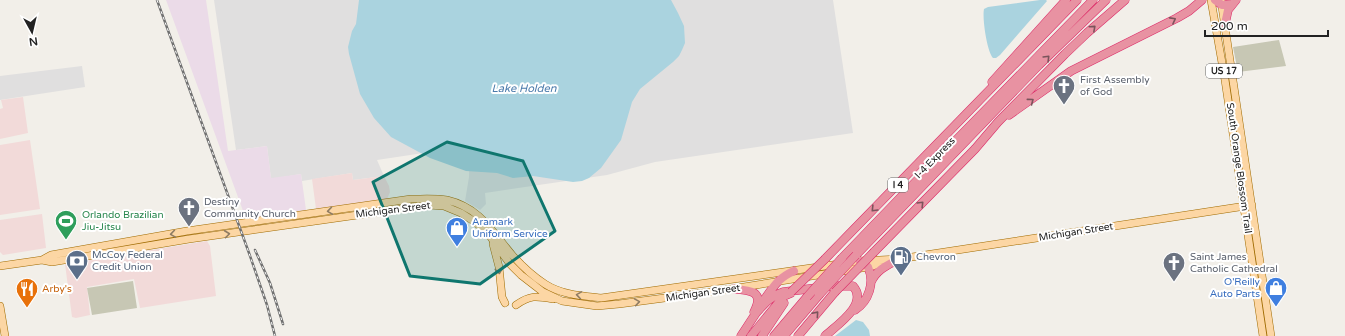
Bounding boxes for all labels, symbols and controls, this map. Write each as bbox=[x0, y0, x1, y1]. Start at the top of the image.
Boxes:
north arrow bbox=[12, 12, 52, 52]
scale bar bbox=[1205, 12, 1328, 38]
one-way arrow bbox=[1169, 17, 1176, 25]
text: 200 m bbox=[1211, 19, 1248, 33]
one-way arrow bbox=[1088, 25, 1096, 32]
text: N bbox=[28, 34, 39, 48]
one-way arrow bbox=[1042, 55, 1050, 62]
road number: US 17 bbox=[1206, 64, 1242, 78]
church icon: First Assembly of God bbox=[1051, 73, 1077, 106]
place label: First Assembly of God bbox=[1080, 74, 1150, 98]
water label: Lake Holden bbox=[492, 82, 557, 95]
one-way arrow bbox=[1027, 98, 1034, 105]
street label: South Orange Blossom Trail bbox=[1224, 102, 1254, 234]
street label: I-4 Express bbox=[912, 135, 958, 181]
road number: I 4 bbox=[888, 178, 908, 192]
church icon: Destiny Community Church bbox=[176, 195, 202, 228]
place label: Destiny Community Church bbox=[204, 196, 296, 220]
street label: Michigan Street bbox=[355, 199, 431, 221]
one-way arrow bbox=[916, 201, 924, 209]
one-way arrow bbox=[871, 204, 879, 212]
one-way arrow bbox=[327, 206, 333, 215]
sports icon: Orlando Brazilian Jiu-Jitsu bbox=[53, 208, 79, 241]
place label: Orlando Brazilian Jiu-Jitsu bbox=[82, 209, 164, 233]
shop icon: Aramark Uniform Service bbox=[444, 215, 470, 248]
place label: Aramark Uniform Service bbox=[472, 216, 548, 240]
street label: Michigan Street bbox=[1038, 220, 1114, 244]
one-way arrow bbox=[170, 229, 176, 238]
one-way arrow bbox=[224, 230, 230, 239]
fuel station icon: Chevron bbox=[888, 244, 914, 277]
bank icon: McCoy Federal Credit Union bbox=[64, 248, 90, 281]
place label: McCoy Federal Credit Union bbox=[92, 249, 163, 273]
church icon: Saint James Catholic Cathedral bbox=[1161, 250, 1187, 283]
place label: Chevron bbox=[916, 251, 956, 263]
place label: Saint James Catholic Cathedral bbox=[1190, 251, 1278, 275]
one-way arrow bbox=[495, 268, 504, 274]
shop icon: O'Reilly Auto Parts bbox=[1263, 275, 1289, 308]
restaurant icon: Arby's bbox=[14, 276, 40, 309]
place label: O'Reilly Auto Parts bbox=[1210, 276, 1261, 300]
street label: Michigan Street bbox=[665, 282, 741, 304]
place label: Arby's bbox=[42, 283, 72, 295]
one-way arrow bbox=[576, 291, 582, 300]
one-way arrow bbox=[634, 298, 640, 307]
one-way arrow bbox=[811, 311, 818, 318]

